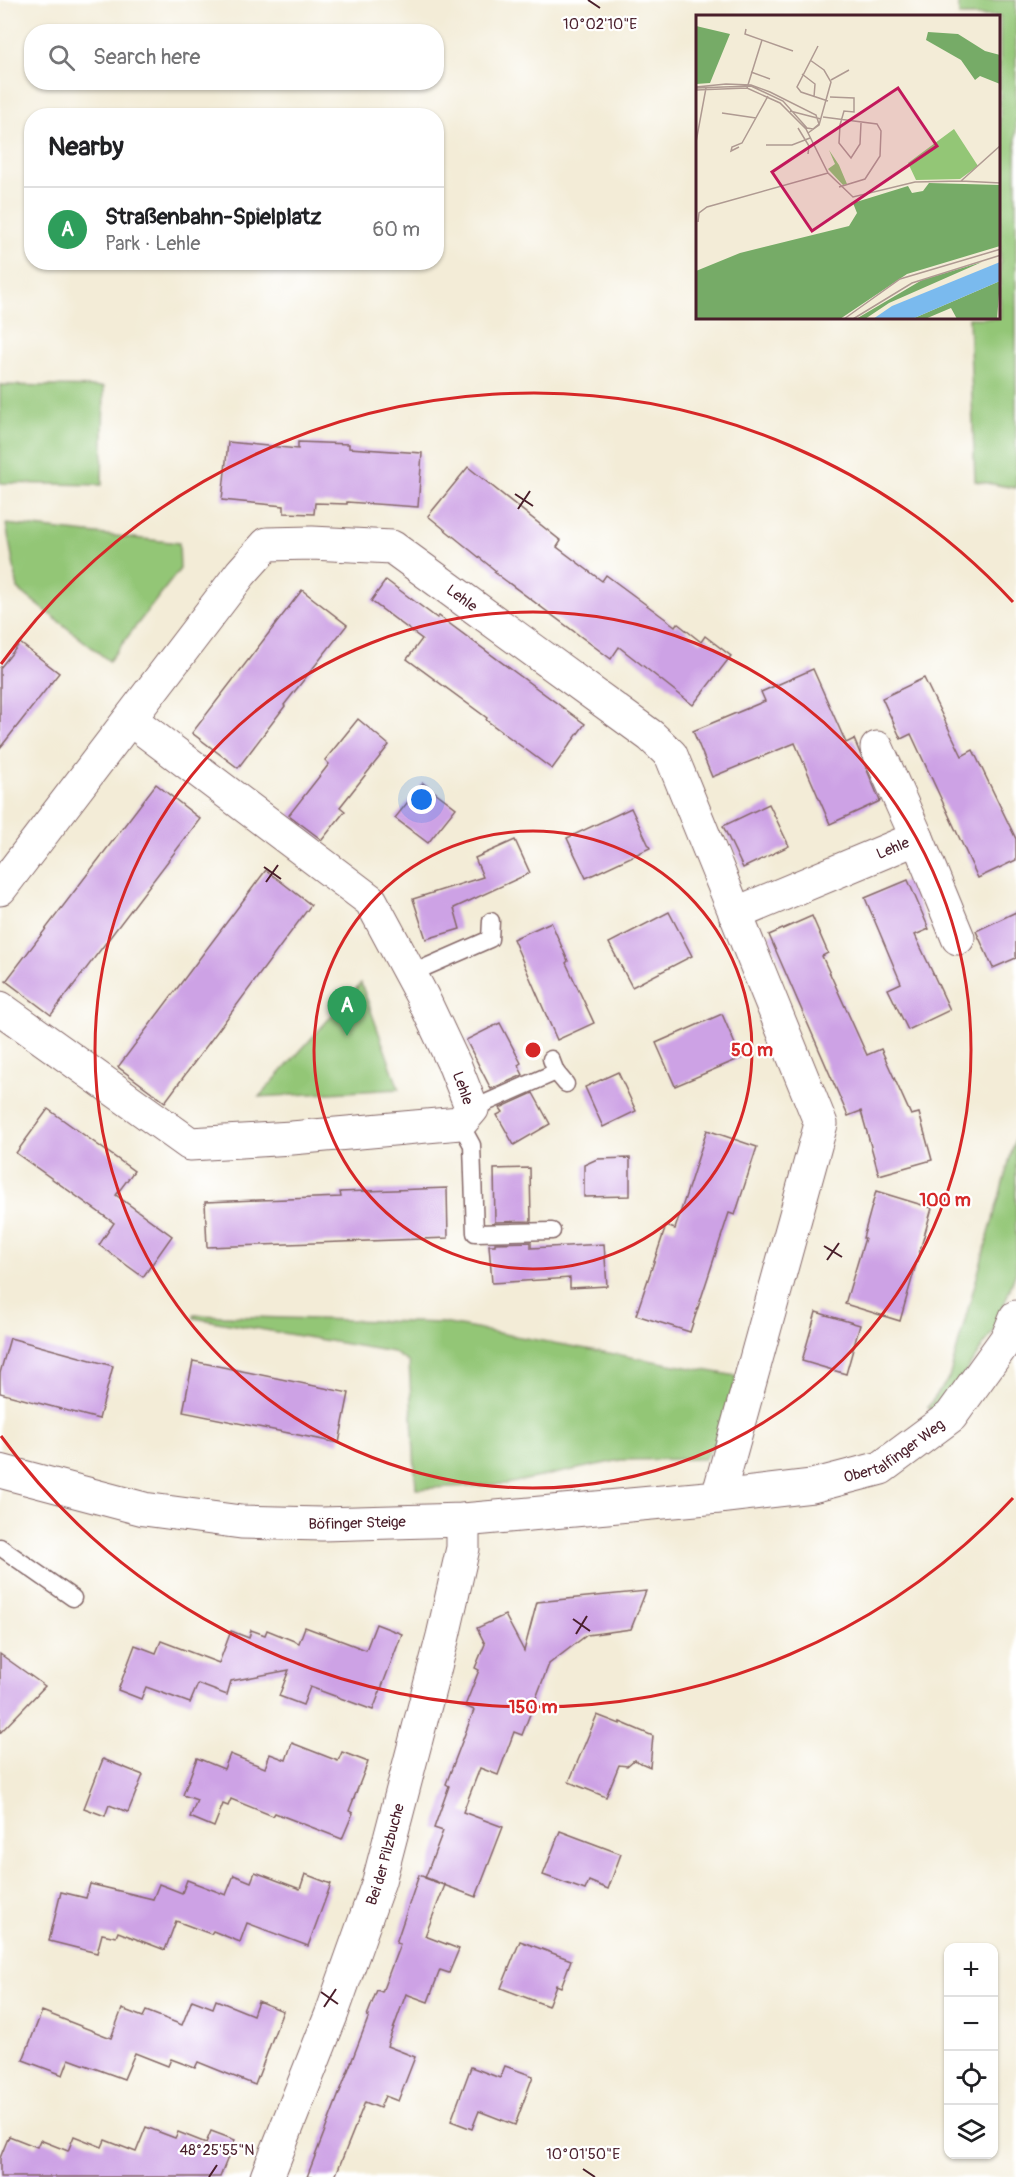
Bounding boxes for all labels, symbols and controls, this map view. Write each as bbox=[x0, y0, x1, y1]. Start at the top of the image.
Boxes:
text: 10°02'10"E bbox=[563, 15, 637, 34]
inset map bbox=[696, 15, 1001, 320]
search box bbox=[24, 24, 444, 90]
icon: search bbox=[45, 41, 78, 74]
text: Search here bbox=[93, 43, 200, 71]
text: Nearby bbox=[48, 131, 124, 163]
text: Straßenbahn-Spielplatz bbox=[105, 203, 322, 231]
text: A bbox=[61, 217, 74, 242]
text: 60 m bbox=[373, 217, 420, 242]
text: Park · Lehle bbox=[105, 231, 200, 256]
street label: Lehle bbox=[442, 581, 481, 616]
your location bbox=[407, 785, 436, 814]
street label: Lehle bbox=[874, 833, 913, 864]
pin: A bbox=[328, 986, 366, 1036]
text: 50 m bbox=[731, 1039, 773, 1062]
centre of rings bbox=[523, 1040, 543, 1060]
street label: Lehle bbox=[448, 1069, 477, 1108]
text: 100 m bbox=[919, 1189, 971, 1212]
street label: Obertalfinger Weg bbox=[842, 1415, 948, 1487]
street label: Böfinger Steige bbox=[308, 1513, 407, 1534]
text: 150 m bbox=[509, 1696, 558, 1719]
street label: Bei der Pilzbuche bbox=[362, 1801, 409, 1908]
map controls bbox=[944, 1943, 998, 2159]
button: + bbox=[944, 1943, 998, 1997]
button: − bbox=[944, 1997, 998, 2051]
button: locate bbox=[944, 2051, 998, 2105]
button: layers bbox=[944, 2105, 998, 2159]
text: 48°25'55"N bbox=[180, 2141, 254, 2160]
text: 10°01'50"E bbox=[546, 2145, 620, 2164]

